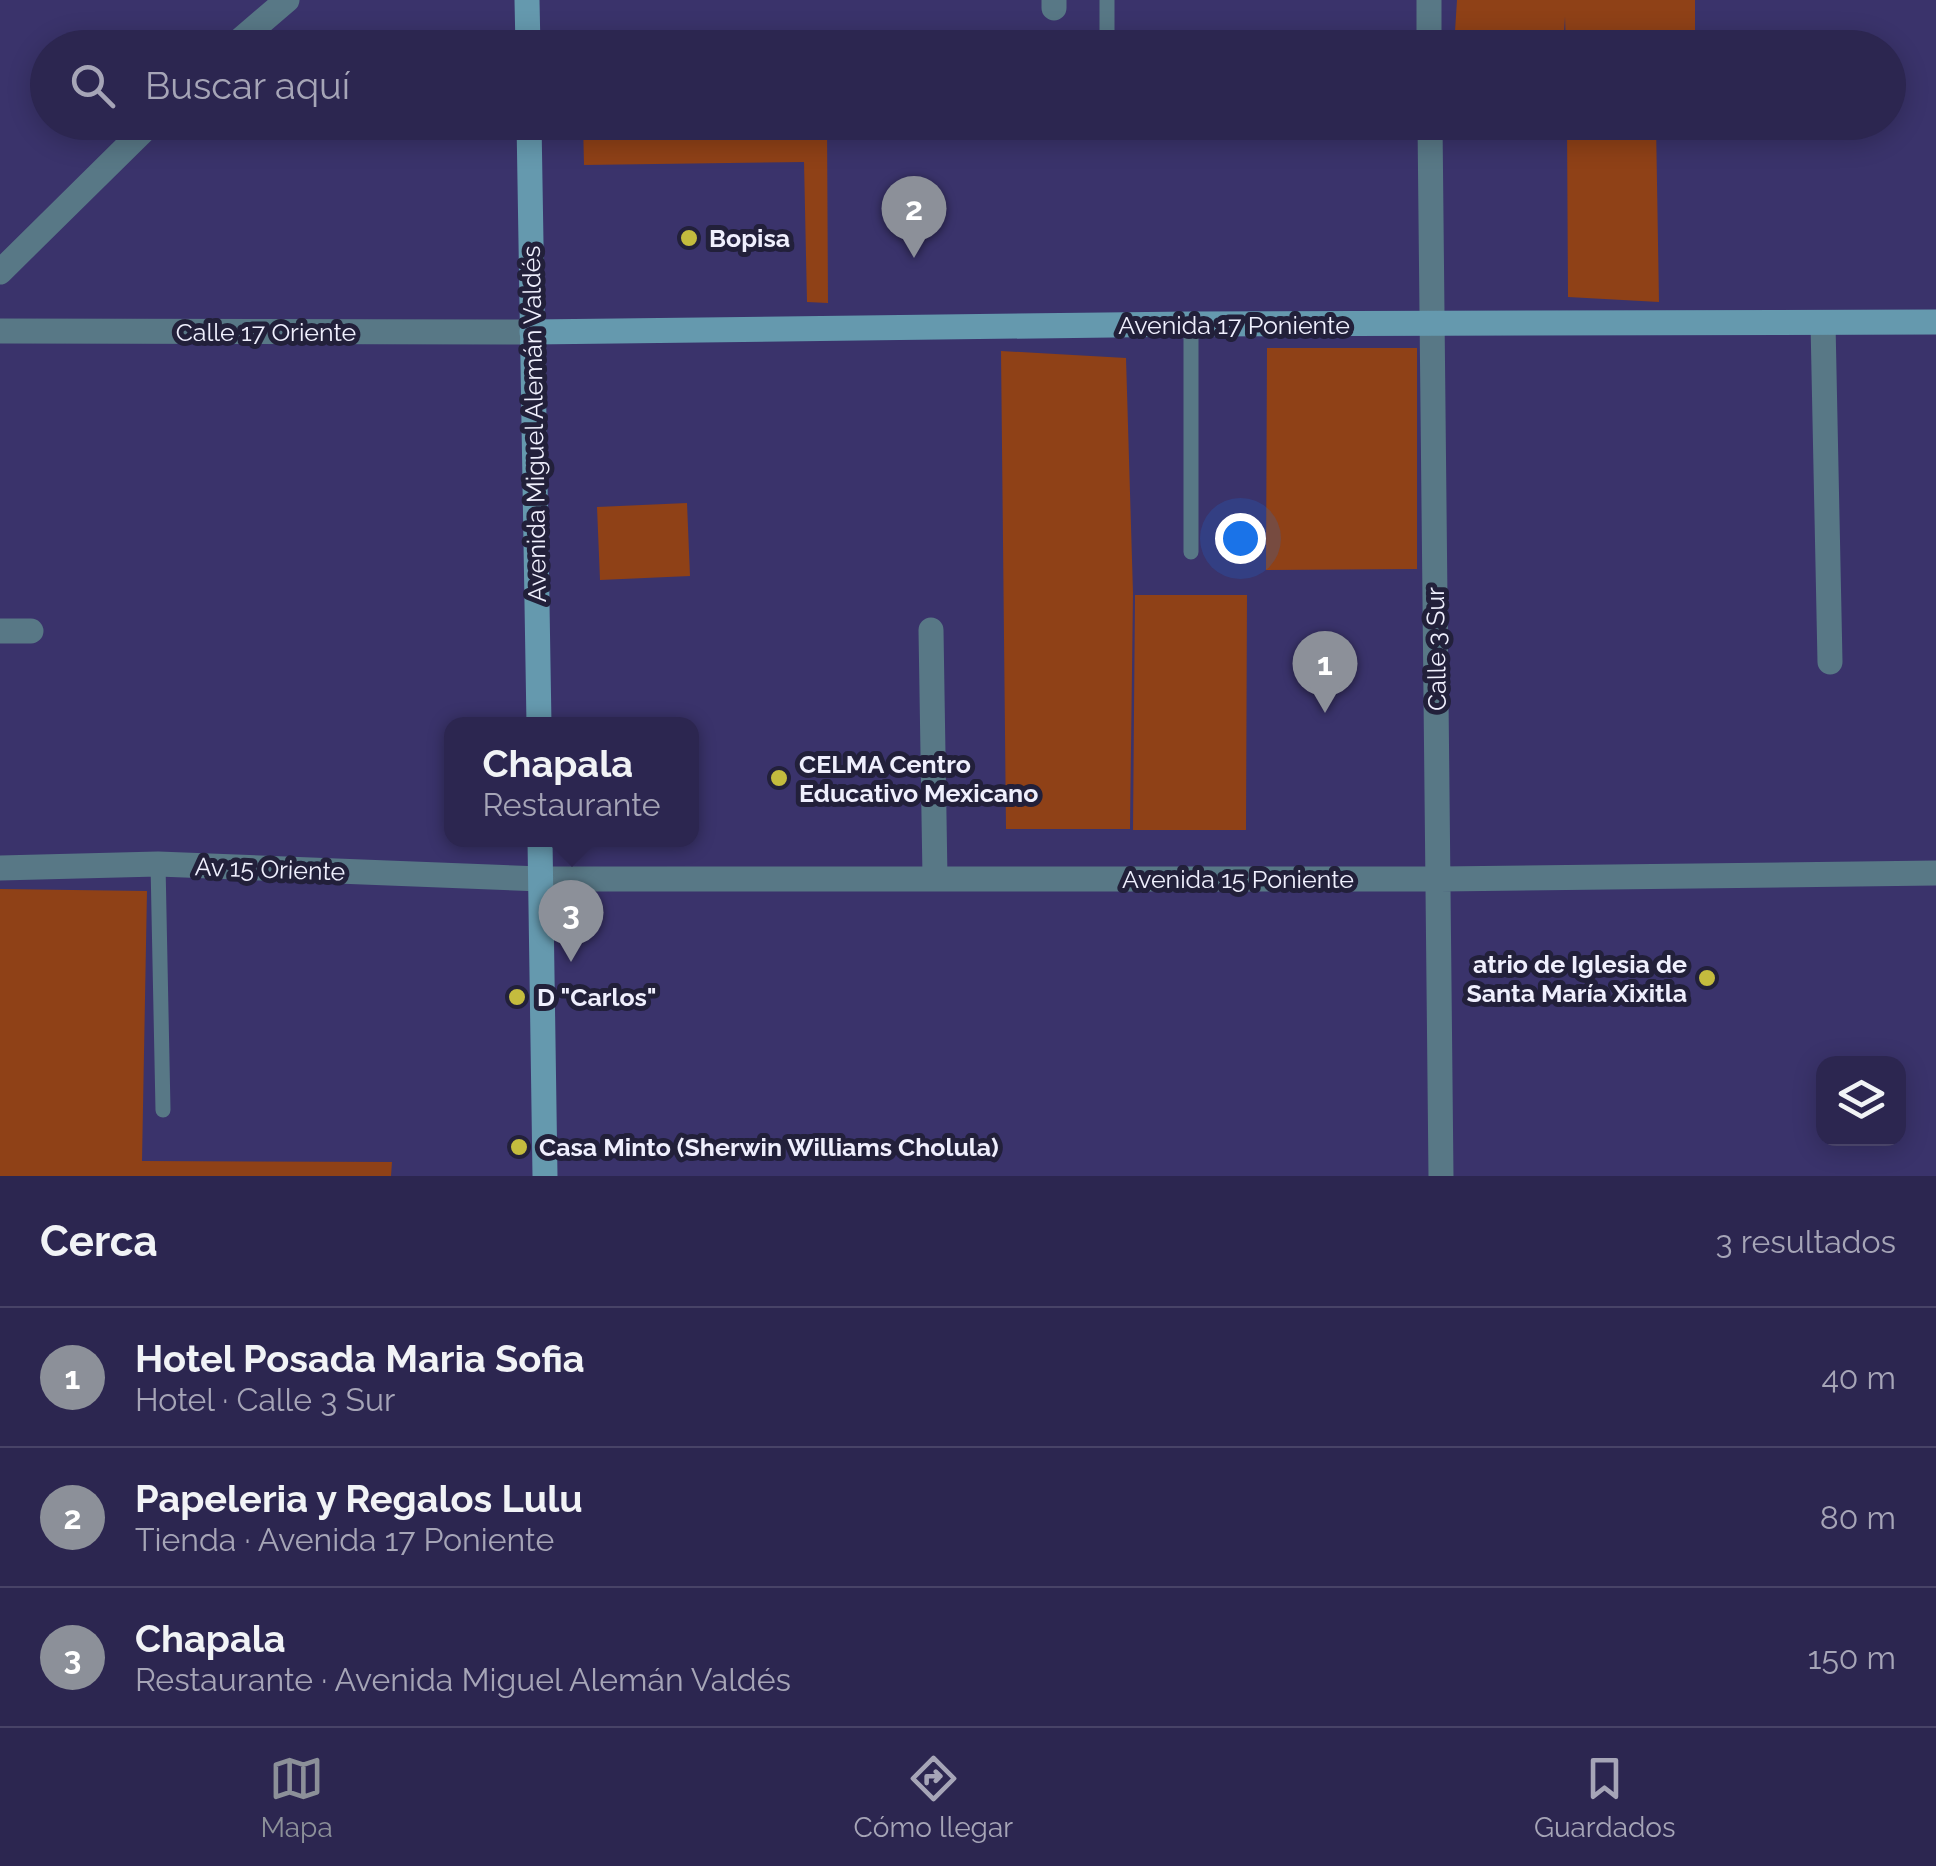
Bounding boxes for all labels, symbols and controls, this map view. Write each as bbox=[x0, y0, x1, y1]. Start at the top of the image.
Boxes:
search box bbox=[30, 30, 1906, 140]
icon: search bbox=[65, 58, 120, 113]
text: Buscar aquí bbox=[145, 63, 350, 108]
pin: 2 bbox=[882, 176, 946, 258]
place label: Bopisa bbox=[709, 223, 790, 253]
marker: Bopisa bbox=[678, 227, 700, 249]
street label: Avenida Miguel Alemán Valdés bbox=[516, 245, 552, 603]
street label: Avenida 17 Poniente bbox=[1118, 310, 1350, 340]
street label: Calle 17 Oriente bbox=[176, 317, 356, 347]
your location bbox=[1215, 513, 1266, 564]
street label: Calle 3 Sur bbox=[1420, 587, 1452, 711]
pin: 1 bbox=[1292, 630, 1358, 713]
popup bbox=[444, 717, 699, 847]
text: Chapala bbox=[482, 741, 633, 786]
place label: CELMA Centro Educativo Mexicano bbox=[799, 749, 1038, 808]
marker: CELMA Centro Educativo Mexicano bbox=[768, 767, 790, 789]
text: Restaurante bbox=[482, 786, 661, 823]
street label: Av 15 Oriente bbox=[194, 851, 346, 887]
street label: Avenida 15 Poniente bbox=[1122, 864, 1354, 894]
pin: 3 bbox=[538, 880, 604, 962]
place label: atrio de Iglesia de Santa María Xixitla bbox=[1466, 949, 1687, 1008]
marker: atrio de Iglesia de Santa María Xixitla bbox=[1696, 967, 1718, 989]
place label: D "Carlos" bbox=[537, 982, 657, 1012]
marker: D "Carlos" bbox=[506, 986, 528, 1008]
map controls bbox=[1816, 1056, 1906, 1146]
button: layers bbox=[1816, 1056, 1906, 1146]
place label: Casa Minto (Sherwin Williams Cholula) bbox=[539, 1132, 999, 1162]
marker: Casa Minto (Sherwin Williams Cholula) bbox=[508, 1136, 530, 1158]
text: Cerca bbox=[40, 1217, 158, 1266]
text: 3 resultados bbox=[1716, 1223, 1896, 1260]
text: Hotel Posada Maria Sofia bbox=[135, 1336, 585, 1381]
text: 1 bbox=[65, 1359, 80, 1396]
text: 40 m bbox=[1821, 1359, 1896, 1396]
text: Hotel · Calle 3 Sur bbox=[135, 1381, 395, 1418]
text: Papeleria y Regalos Lulu bbox=[135, 1476, 583, 1521]
text: 2 bbox=[63, 1499, 82, 1536]
text: 80 m bbox=[1820, 1499, 1896, 1536]
text: Tienda · Avenida 17 Poniente bbox=[135, 1521, 554, 1558]
text: Chapala bbox=[135, 1616, 286, 1661]
text: 3 bbox=[64, 1639, 81, 1676]
text: 150 m bbox=[1808, 1639, 1896, 1676]
text: Restaurante · Avenida Miguel Alemán Valdés bbox=[135, 1661, 791, 1698]
tab: Mapa bbox=[260, 1751, 333, 1844]
tab: Cómo llegar bbox=[854, 1751, 1013, 1844]
tab: Guardados bbox=[1534, 1751, 1676, 1844]

